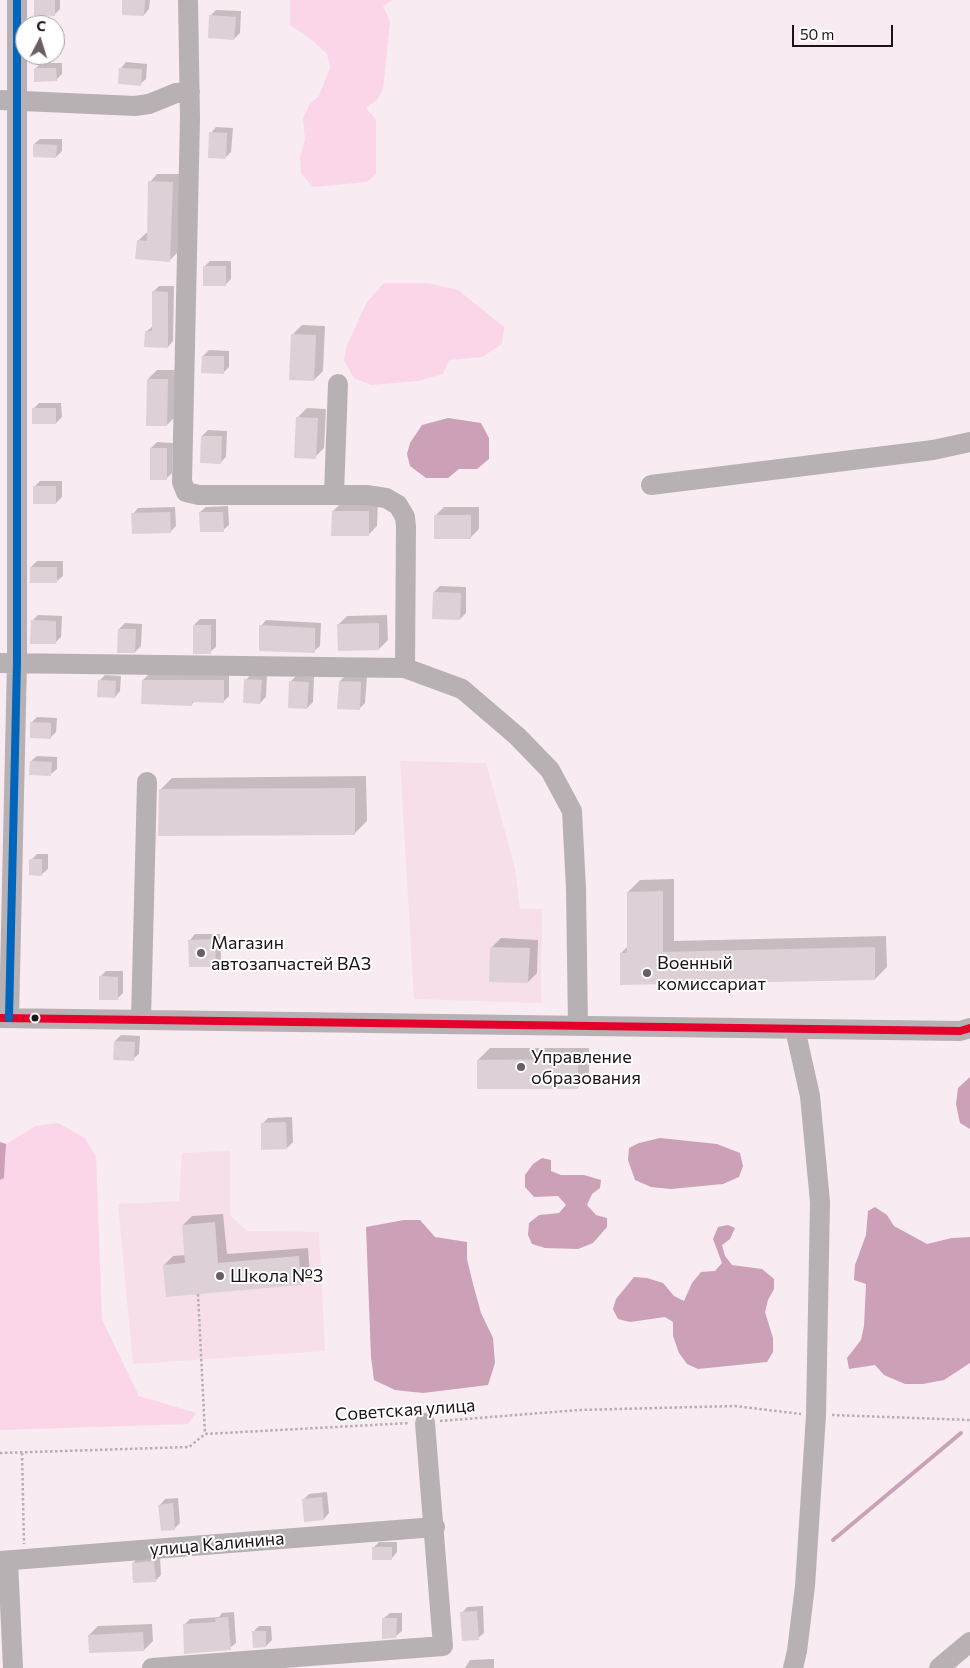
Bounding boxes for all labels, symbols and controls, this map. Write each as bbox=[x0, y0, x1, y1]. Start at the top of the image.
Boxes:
north arrow bbox=[15, 15, 65, 65]
scale bar bbox=[795, 15, 896, 47]
text: С bbox=[36, 17, 47, 34]
text: 50 m bbox=[800, 25, 834, 43]
place label: Магазин автозапчастей ВАЗ bbox=[211, 932, 371, 974]
marker: Магазин автозапчастей ВАЗ bbox=[195, 947, 207, 959]
place label: Военный комиссариат bbox=[657, 952, 766, 994]
marker: Военный комиссариат bbox=[641, 967, 653, 979]
unlabelled marker bbox=[30, 1013, 40, 1023]
place label: Управление образования bbox=[531, 1046, 641, 1088]
marker: Управление образования bbox=[515, 1061, 527, 1073]
place label: Школа №3 bbox=[230, 1265, 323, 1287]
marker: Школа №3 bbox=[214, 1270, 226, 1282]
street label: Советская улица bbox=[334, 1394, 476, 1426]
street label: улица Калинина bbox=[149, 1527, 285, 1561]

